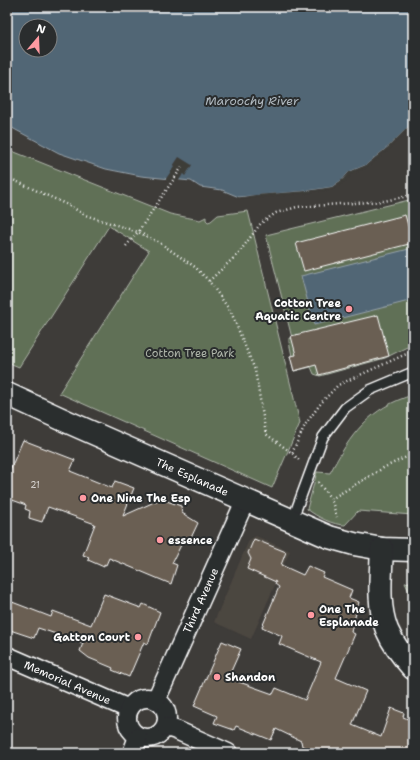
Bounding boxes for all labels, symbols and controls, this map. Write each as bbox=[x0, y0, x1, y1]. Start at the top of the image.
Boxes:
north arrow bbox=[18, 18, 58, 58]
text: N bbox=[35, 21, 48, 38]
water label: Maroochy River bbox=[205, 93, 299, 109]
place label: Cotton Tree Aquatic Centre bbox=[255, 296, 341, 324]
marker: Cotton Tree Aquatic Centre bbox=[344, 304, 354, 314]
park label: Cotton Tree Park bbox=[145, 346, 235, 361]
street label: The Esplanade bbox=[154, 454, 231, 499]
house number: 21 bbox=[30, 479, 40, 491]
place label: One Nine The Esp bbox=[91, 491, 191, 506]
marker: One Nine The Esp bbox=[78, 493, 88, 503]
place label: essence bbox=[168, 533, 213, 548]
marker: essence bbox=[155, 535, 165, 545]
street label: Third Avenue bbox=[179, 565, 222, 636]
place label: One The Esplanade bbox=[319, 602, 379, 630]
marker: One The Esplanade bbox=[306, 610, 316, 620]
place label: Gatton Court bbox=[53, 630, 131, 645]
marker: Gatton Court bbox=[133, 632, 143, 642]
street label: Memorial Avenue bbox=[22, 657, 113, 708]
place label: Shandon bbox=[225, 670, 276, 685]
marker: Shandon bbox=[212, 672, 222, 682]

